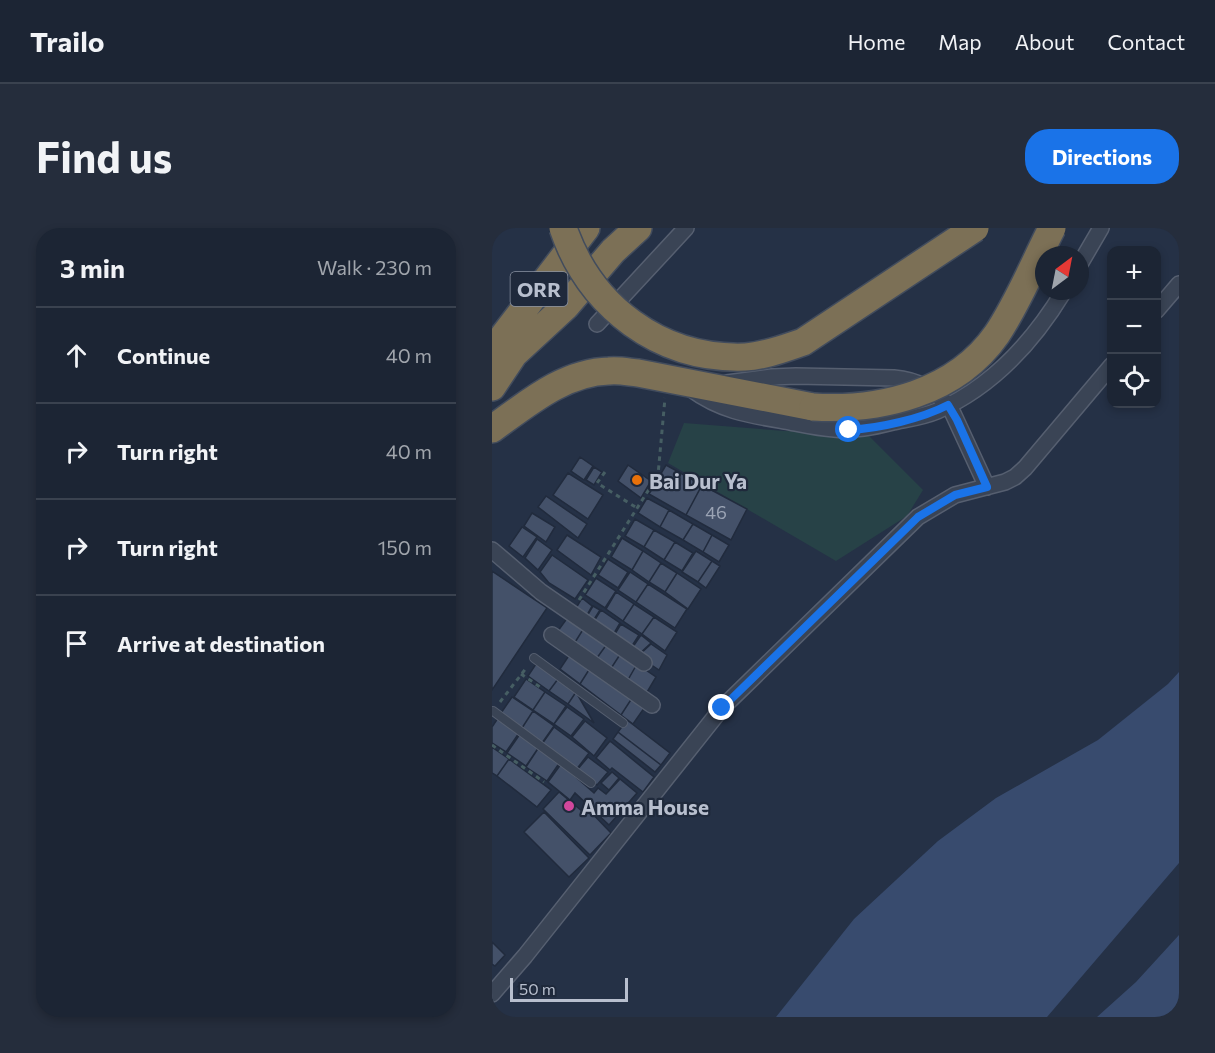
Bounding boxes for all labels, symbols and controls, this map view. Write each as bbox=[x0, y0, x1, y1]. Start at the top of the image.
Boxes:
text: Trailo bbox=[30, 24, 105, 58]
text: Home bbox=[848, 29, 905, 54]
text: Map bbox=[938, 29, 982, 54]
text: About bbox=[1015, 29, 1074, 54]
text: Contact bbox=[1107, 29, 1185, 54]
button: Directions bbox=[1025, 129, 1179, 184]
text: Find us bbox=[36, 130, 172, 182]
north arrow bbox=[1035, 246, 1089, 300]
map controls bbox=[1107, 246, 1161, 408]
button: + bbox=[1107, 246, 1161, 300]
text: 3 min bbox=[60, 252, 125, 283]
text: Walk · 230 m bbox=[317, 255, 432, 279]
road number: ORR bbox=[510, 272, 568, 306]
button: − bbox=[1107, 300, 1161, 354]
icon: ahead bbox=[60, 339, 93, 372]
text: Continue bbox=[117, 342, 210, 369]
text: 40 m bbox=[386, 343, 432, 367]
button: locate bbox=[1107, 354, 1161, 408]
route start bbox=[835, 416, 861, 442]
icon: right bbox=[60, 435, 93, 468]
text: Turn right bbox=[117, 438, 218, 465]
text: 40 m bbox=[386, 439, 432, 463]
place label: Bai Dur Ya bbox=[649, 468, 747, 493]
marker: Bai Dur Ya bbox=[630, 473, 644, 487]
house number: 46 bbox=[705, 501, 727, 523]
icon: right bbox=[60, 531, 93, 564]
text: Turn right bbox=[117, 534, 218, 561]
text: 150 m bbox=[378, 535, 432, 559]
icon: arrive bbox=[60, 627, 93, 660]
text: Arrive at destination bbox=[117, 630, 325, 657]
route end bbox=[708, 694, 734, 720]
place label: Amma House bbox=[581, 794, 709, 819]
marker: Amma House bbox=[562, 799, 576, 813]
scale bar bbox=[510, 975, 628, 1002]
text: 50 m bbox=[519, 979, 556, 998]

